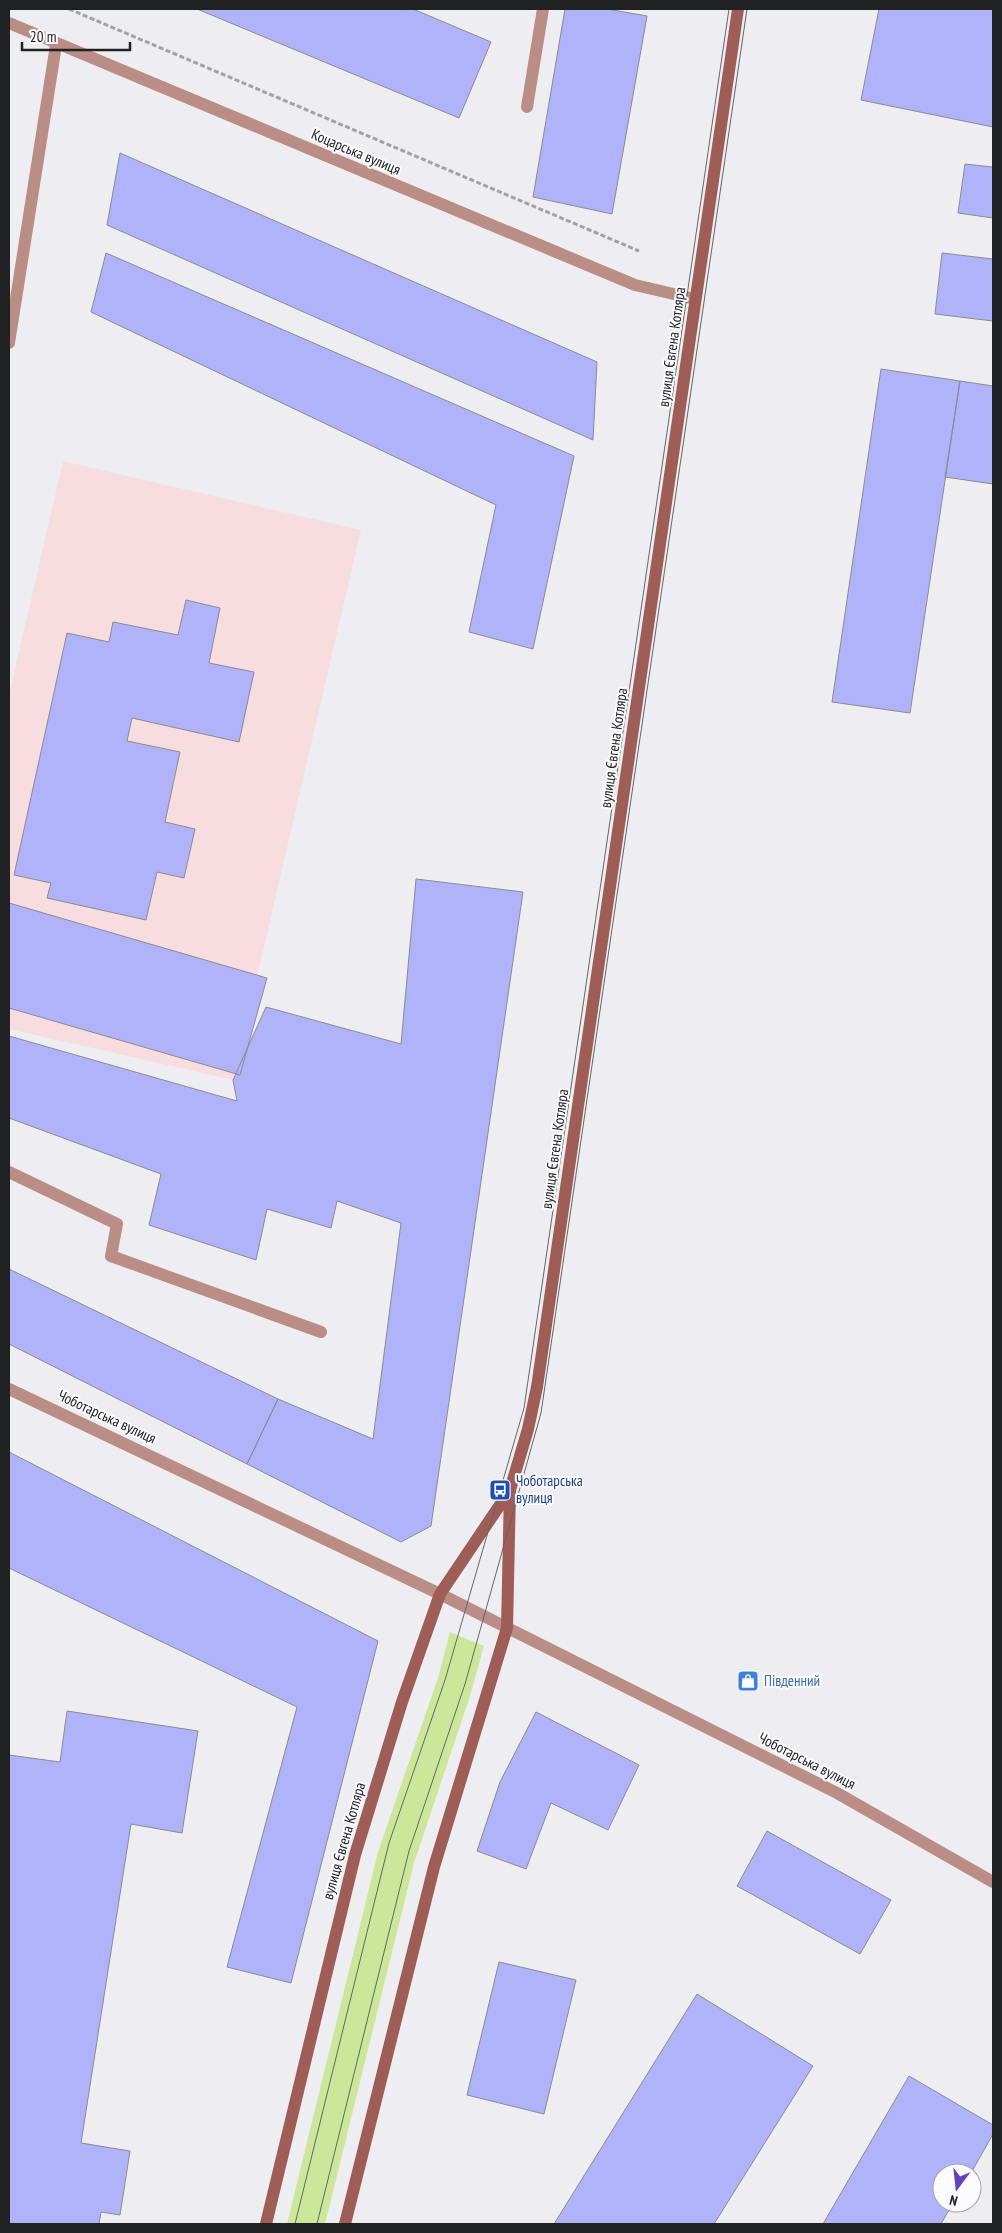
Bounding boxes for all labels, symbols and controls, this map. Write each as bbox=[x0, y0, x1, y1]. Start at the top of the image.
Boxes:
scale bar bbox=[22, 20, 130, 52]
text: 20 m bbox=[30, 27, 56, 46]
street label: Коцарська вулиця bbox=[309, 124, 404, 179]
street label: вулиця Євгена Котляра bbox=[654, 286, 689, 408]
street label: вулиця Євгена Котляра bbox=[596, 687, 631, 809]
street label: вулиця Євгена Котляра bbox=[537, 1088, 572, 1210]
street label: Чоботарська вулиця bbox=[55, 1385, 160, 1448]
place label: Чоботарська вулиця bbox=[516, 1471, 583, 1507]
bus stop icon: Чоботарська вулиця bbox=[488, 1478, 512, 1502]
shop icon: Південний bbox=[736, 1669, 760, 1693]
place label: Південний bbox=[764, 1671, 820, 1690]
street label: Чоботарська вулиця bbox=[755, 1728, 859, 1793]
street label: вулиця Євгена Котляра bbox=[318, 1780, 369, 1902]
north arrow bbox=[932, 2163, 982, 2213]
text: N bbox=[948, 2191, 960, 2210]

